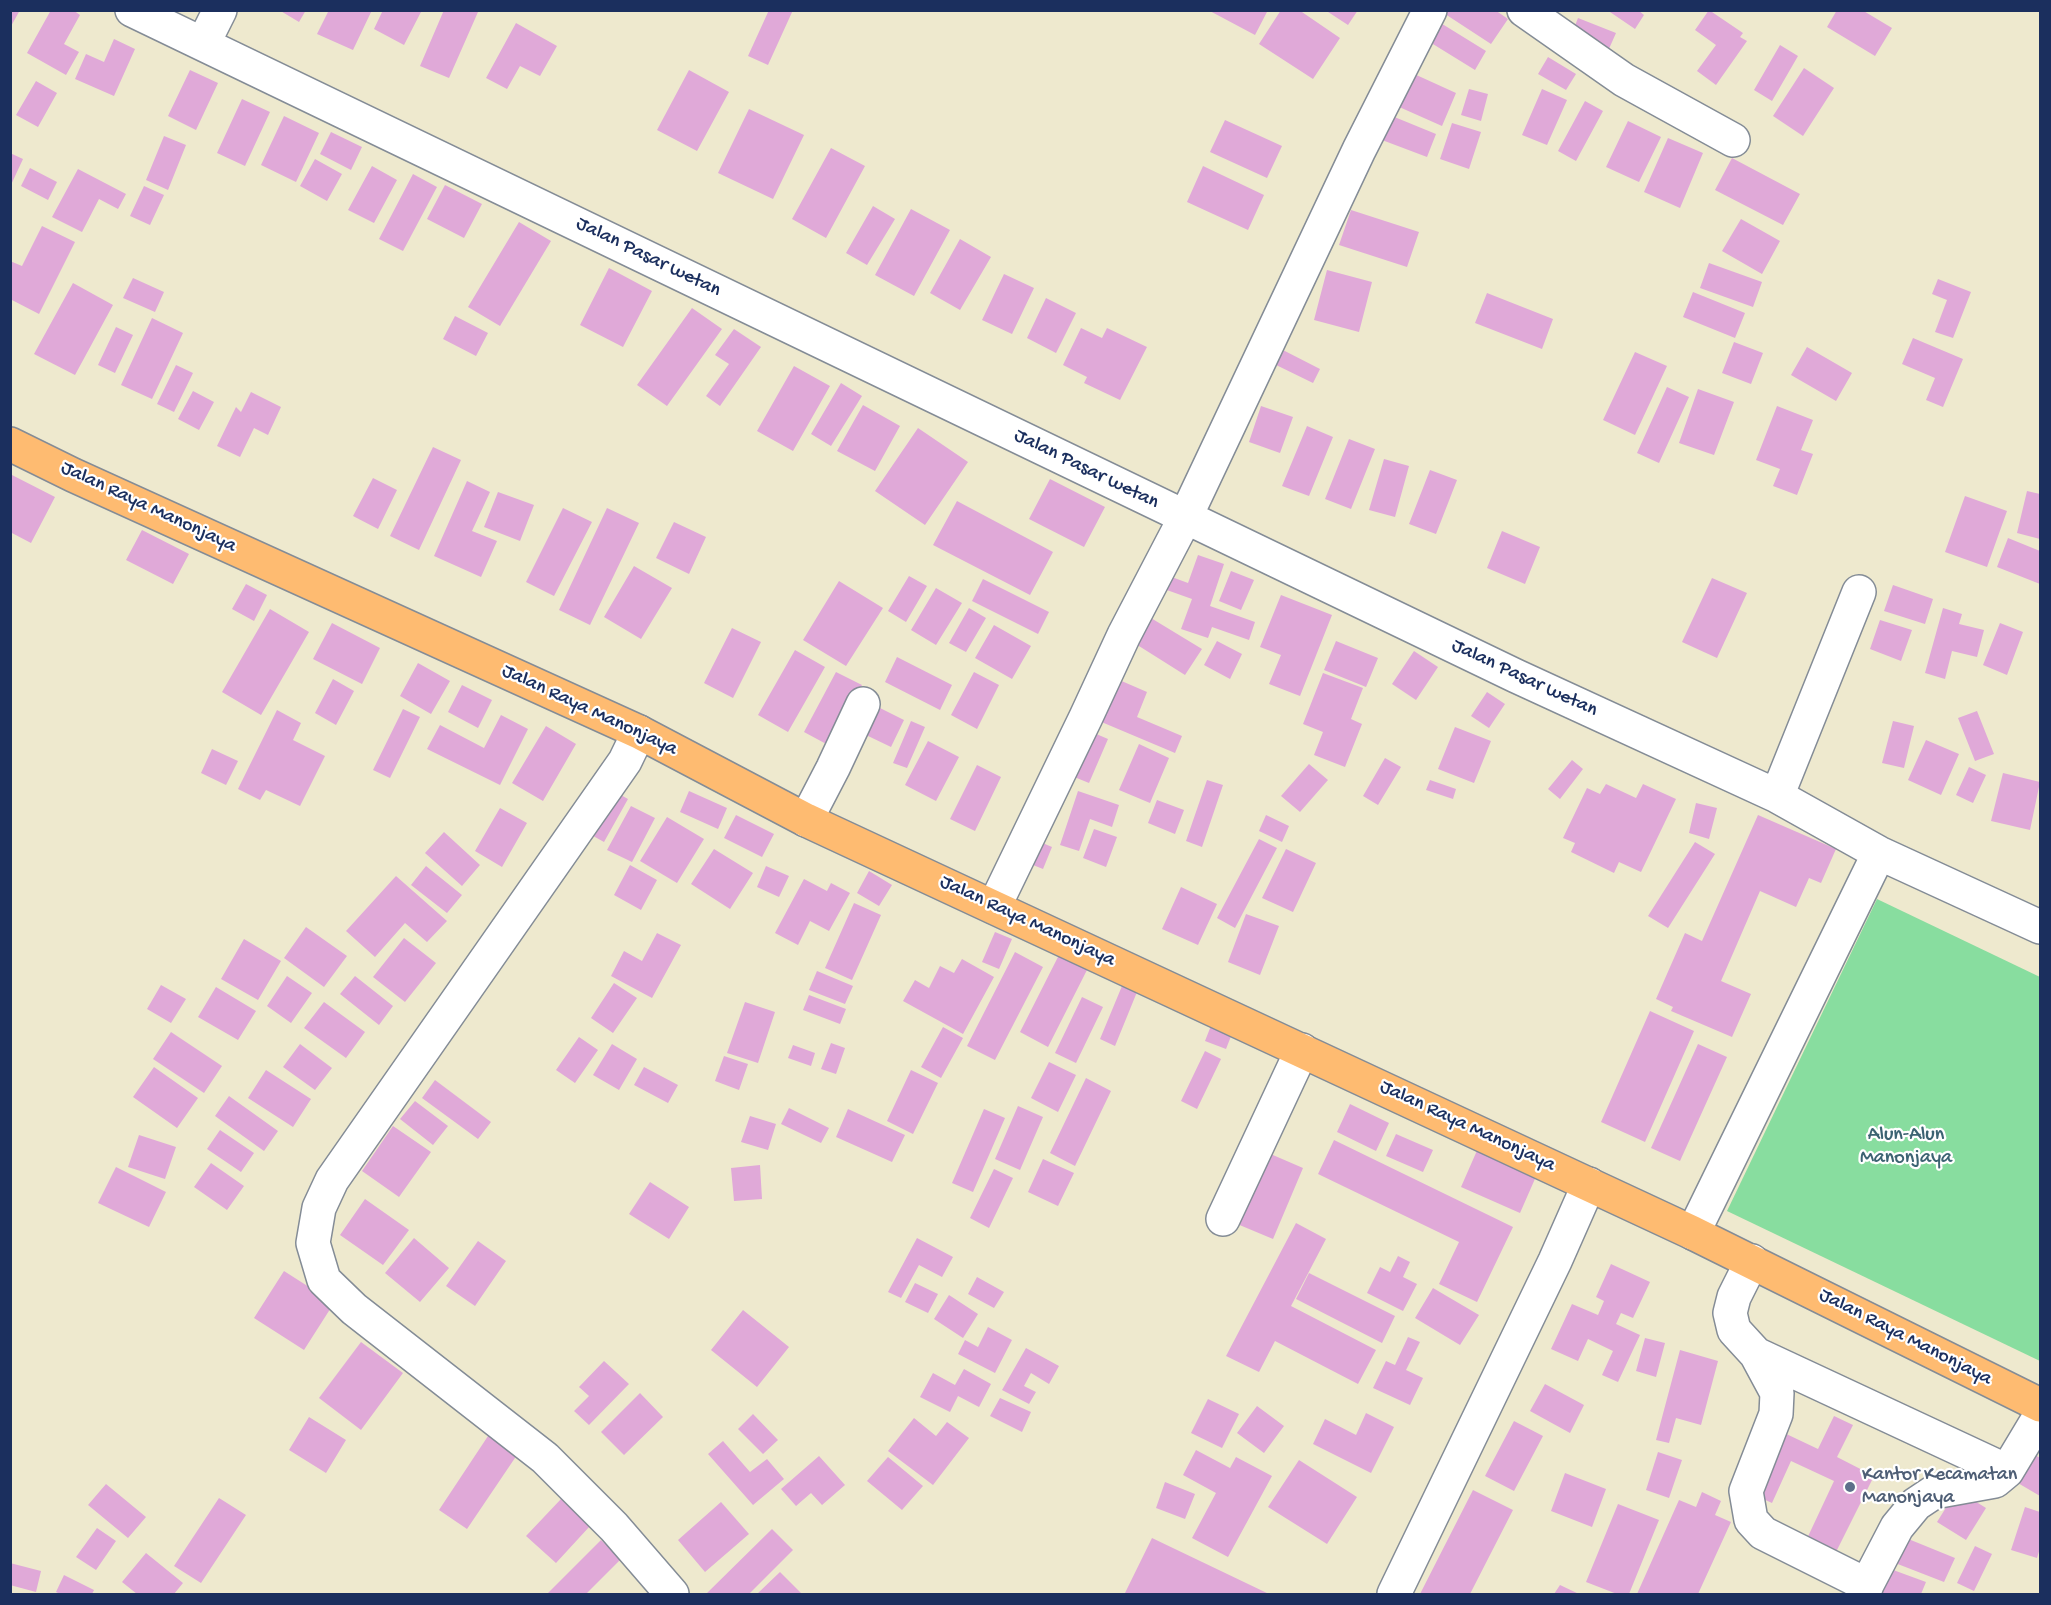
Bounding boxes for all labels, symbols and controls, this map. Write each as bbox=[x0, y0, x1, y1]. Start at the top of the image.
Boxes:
street label: Jalan Pasar wetan bbox=[572, 212, 724, 304]
street label: Jalan Pasar wetan bbox=[1010, 424, 1162, 516]
street label: Jalan Raya Manonjaya bbox=[56, 457, 240, 559]
street label: Jalan Pasar wetan bbox=[1447, 635, 1601, 723]
street label: Jalan Raya Manonjaya bbox=[497, 660, 681, 762]
street label: Jalan Raya Manonjaya bbox=[935, 871, 1119, 973]
street label: Jalan Raya Manonjaya bbox=[1375, 1076, 1559, 1178]
park label: Alun-Alun Manonjaya bbox=[1860, 1124, 1952, 1171]
street label: Jalan Raya Manonjaya bbox=[1814, 1284, 1996, 1392]
place label: Kantor Kecamatan Manonjaya bbox=[1862, 1464, 2017, 1511]
marker: Kantor Kecamatan Manonjaya bbox=[1843, 1480, 1857, 1494]

